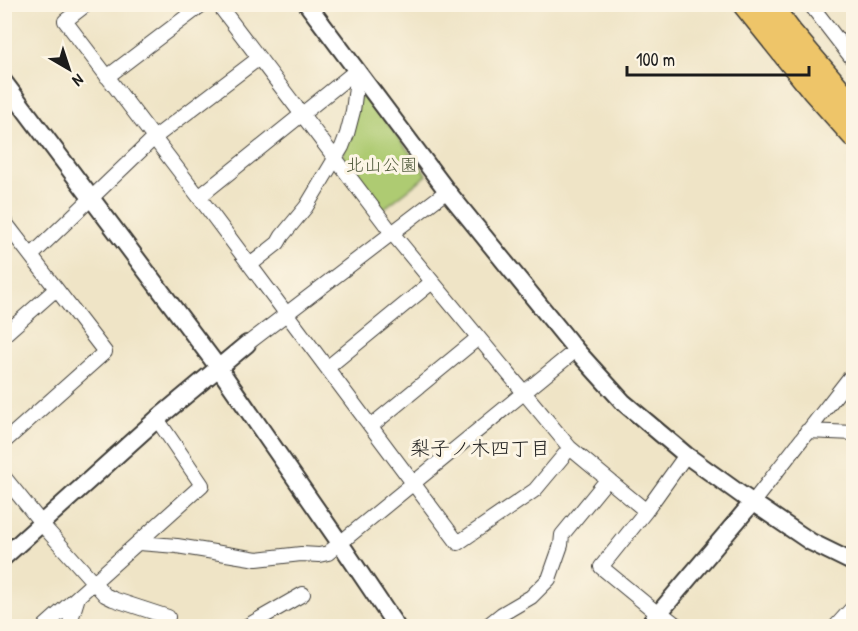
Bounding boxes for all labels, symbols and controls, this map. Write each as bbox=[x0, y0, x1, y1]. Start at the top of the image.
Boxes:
north arrow bbox=[39, 39, 99, 99]
scale bar bbox=[627, 39, 808, 77]
text: 100 m bbox=[636, 47, 675, 72]
text: N bbox=[68, 69, 89, 92]
park label: 北山公園 bbox=[346, 152, 418, 177]
district label: 梨子ノ木四丁目 bbox=[410, 434, 550, 461]

